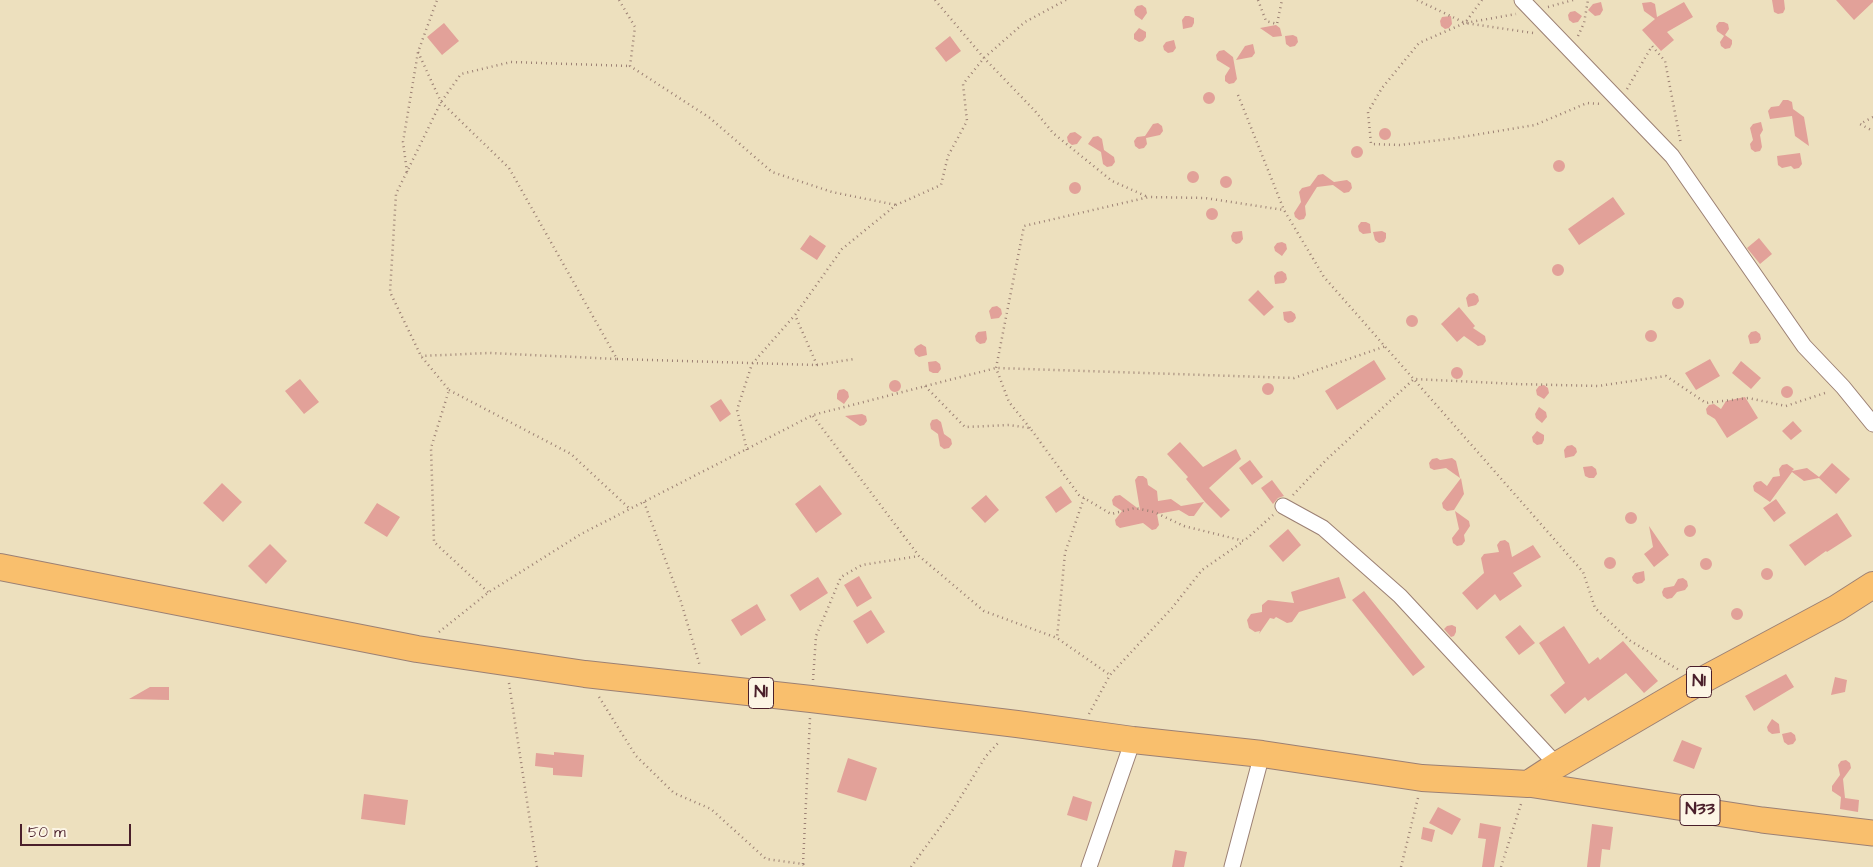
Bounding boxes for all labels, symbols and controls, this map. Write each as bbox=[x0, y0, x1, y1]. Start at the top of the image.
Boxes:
road number: N1 bbox=[1686, 666, 1712, 698]
road number: N1 bbox=[748, 678, 774, 708]
road number: N33 bbox=[1680, 794, 1720, 826]
scale bar bbox=[22, 814, 134, 846]
text: 50 m bbox=[28, 822, 66, 843]

